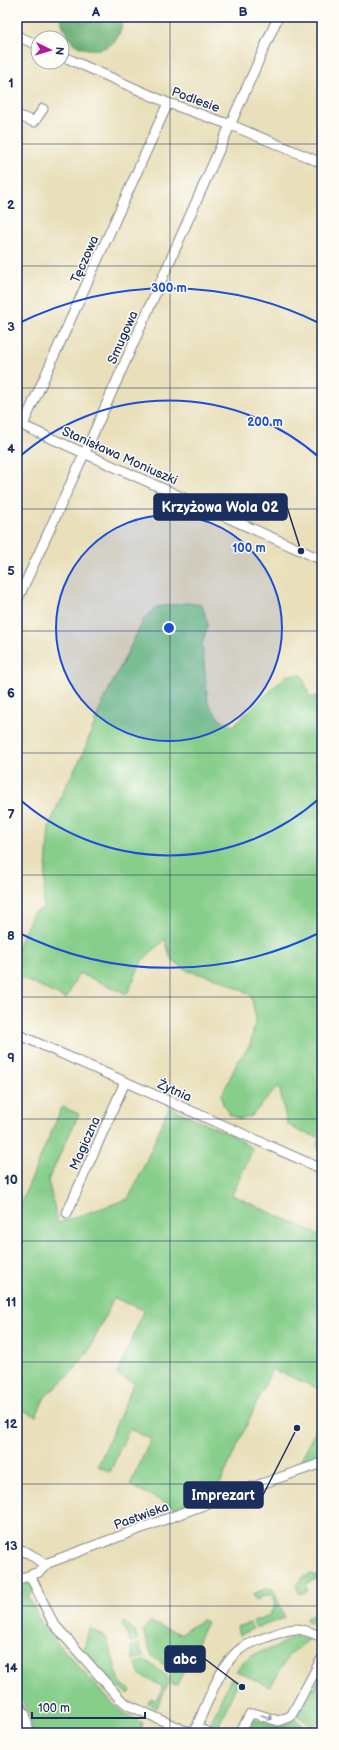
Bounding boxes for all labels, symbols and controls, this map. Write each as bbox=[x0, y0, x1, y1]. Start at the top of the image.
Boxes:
text: A bbox=[91, 4, 100, 20]
text: B bbox=[238, 4, 248, 20]
north arrow bbox=[30, 30, 70, 70]
text: N bbox=[53, 46, 66, 56]
text: 1 bbox=[8, 75, 14, 91]
street label: Podlesie bbox=[169, 84, 222, 116]
text: 2 bbox=[7, 197, 15, 213]
street label: Tęczowa bbox=[67, 233, 102, 286]
text: 300 m bbox=[151, 281, 187, 296]
street label: Smugowa bbox=[104, 308, 142, 367]
text: 3 bbox=[7, 319, 15, 335]
text: 200 m bbox=[247, 415, 283, 430]
street label: Stanisława Moniuszki bbox=[59, 423, 180, 489]
text: 4 bbox=[7, 441, 15, 457]
callout: Krzyżowa Wola 02 bbox=[154, 494, 287, 520]
text: Krzyżowa Wola 02 bbox=[161, 499, 279, 516]
text: 100 m bbox=[232, 541, 266, 556]
text: 5 bbox=[7, 563, 15, 579]
centre of rings bbox=[162, 621, 176, 635]
text: 6 bbox=[7, 685, 15, 701]
text: 7 bbox=[7, 807, 15, 823]
text: 8 bbox=[7, 928, 15, 944]
text: 9 bbox=[7, 1050, 15, 1066]
street label: Żytnia bbox=[154, 1076, 194, 1105]
street label: Magiczna bbox=[66, 1114, 104, 1173]
text: 10 bbox=[4, 1172, 18, 1188]
text: 11 bbox=[6, 1294, 16, 1310]
text: 12 bbox=[4, 1416, 18, 1432]
callout: Imprezart bbox=[184, 1482, 263, 1508]
text: Imprezart bbox=[191, 1487, 255, 1504]
street label: Pastwiska bbox=[112, 1499, 171, 1533]
text: 13 bbox=[4, 1538, 18, 1554]
callout: abc bbox=[165, 1646, 205, 1672]
text: abc bbox=[173, 1651, 197, 1668]
text: 14 bbox=[4, 1660, 18, 1676]
scale bar bbox=[32, 1694, 145, 1720]
text: 100 m bbox=[38, 1701, 70, 1716]
one-way arrow bbox=[261, 1714, 273, 1722]

